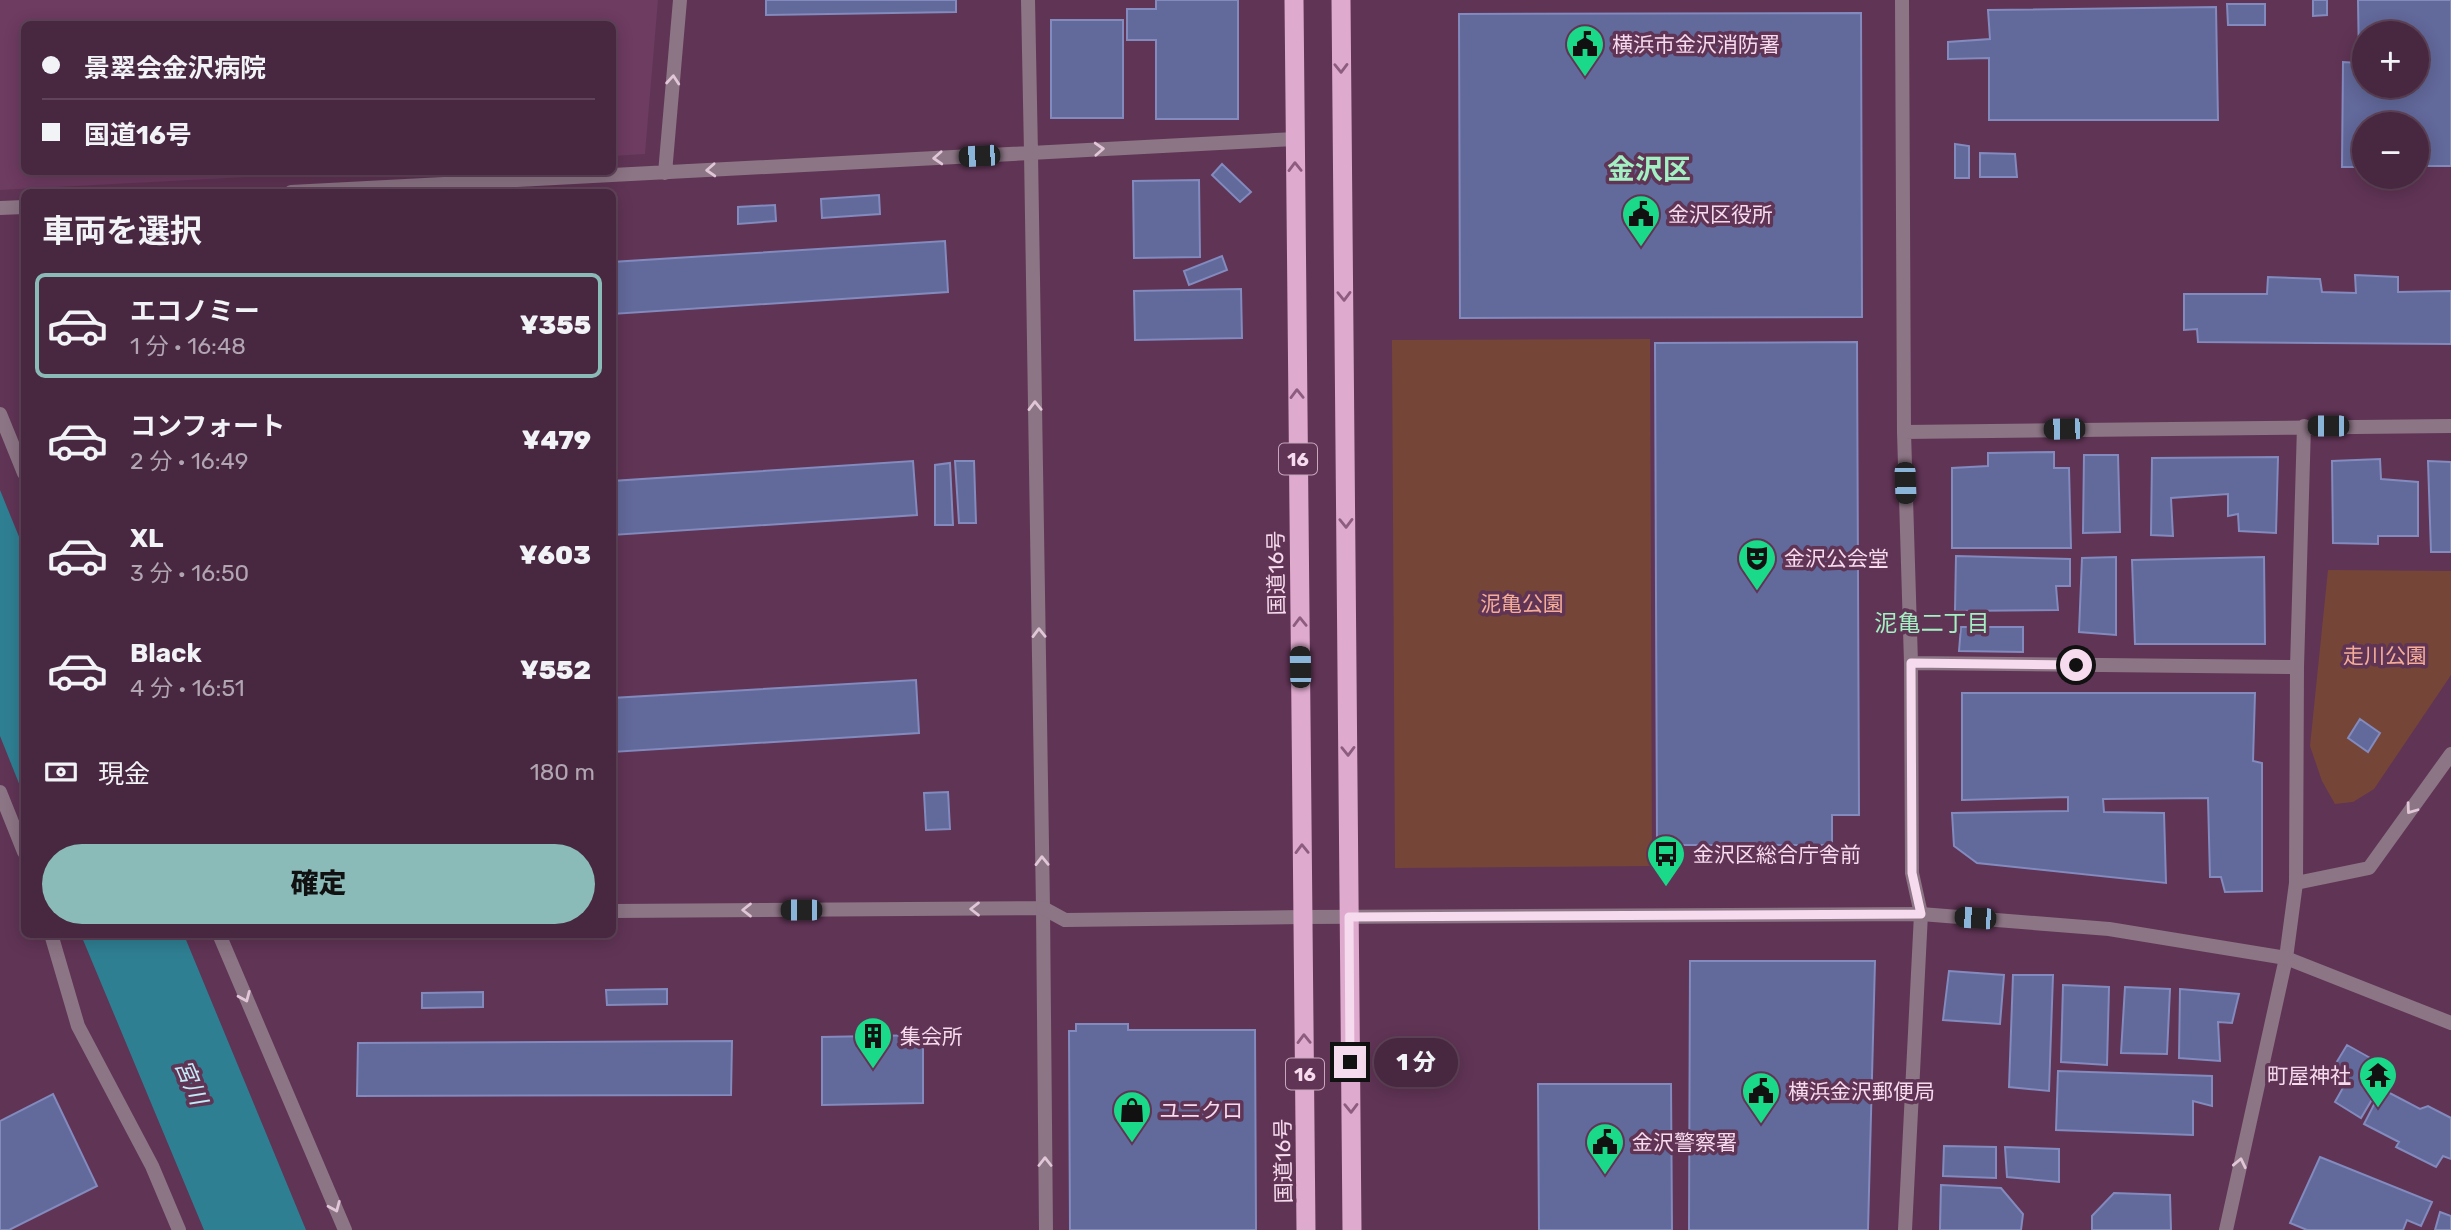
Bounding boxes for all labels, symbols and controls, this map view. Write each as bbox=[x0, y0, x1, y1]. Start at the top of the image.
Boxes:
map controls bbox=[2352, 21, 2429, 189]
button: + bbox=[2352, 21, 2429, 98]
public building icon: 横浜市金沢消防署 bbox=[1564, 23, 1606, 78]
place label: 横浜市金沢消防署 bbox=[1612, 32, 1780, 57]
text: 景翠会金沢病院 bbox=[84, 53, 266, 84]
one-way arrow bbox=[1334, 63, 1349, 74]
one-way arrow bbox=[665, 75, 680, 86]
button: − bbox=[2352, 112, 2429, 189]
text: 国道16号 bbox=[84, 120, 192, 151]
one-way arrow bbox=[1094, 142, 1105, 157]
car bbox=[958, 144, 1001, 168]
one-way arrow bbox=[933, 150, 944, 165]
district label: 金沢区 bbox=[1607, 153, 1691, 186]
one-way arrow bbox=[1287, 161, 1303, 171]
one-way arrow bbox=[705, 163, 716, 178]
public building icon: 金沢区役所 bbox=[1620, 193, 1662, 248]
place label: 金沢区役所 bbox=[1668, 202, 1773, 227]
text: 車両を選択 bbox=[42, 212, 202, 250]
one-way arrow bbox=[1336, 290, 1351, 301]
icon: car bbox=[46, 294, 109, 357]
text: エコノミー bbox=[130, 296, 260, 327]
text: ¥355 bbox=[520, 310, 591, 341]
text: 1 分 · 16:48 bbox=[130, 332, 246, 360]
one-way arrow bbox=[1290, 388, 1305, 399]
one-way arrow bbox=[1027, 400, 1043, 411]
icon: car bbox=[46, 409, 109, 472]
text: コンフォート bbox=[130, 411, 285, 442]
car bbox=[2308, 416, 2350, 437]
car bbox=[2043, 418, 2086, 440]
text: ¥479 bbox=[522, 425, 591, 456]
road number: 16 bbox=[1279, 444, 1317, 474]
text: 2 分 · 16:49 bbox=[130, 447, 248, 475]
car bbox=[1894, 462, 1917, 504]
one-way arrow bbox=[1338, 518, 1354, 529]
text: XL bbox=[130, 523, 163, 554]
icon: car bbox=[46, 524, 109, 587]
street label: 国道16号 bbox=[1263, 530, 1289, 616]
theatre icon: 金沢公会堂 bbox=[1736, 537, 1778, 592]
text: ¥603 bbox=[519, 540, 591, 571]
place label: 金沢公会堂 bbox=[1784, 546, 1889, 571]
text: 3 分 · 16:50 bbox=[130, 559, 249, 587]
park label: 泥亀公園 bbox=[1480, 591, 1564, 616]
district label: 泥亀二丁目 bbox=[1875, 609, 1990, 637]
one-way arrow bbox=[1292, 616, 1308, 626]
one-way arrow bbox=[1031, 628, 1047, 638]
text: Black bbox=[130, 638, 202, 669]
icon: car bbox=[46, 639, 109, 702]
park label: 走川公園 bbox=[2343, 643, 2427, 668]
car bbox=[1290, 646, 1311, 688]
route start bbox=[2060, 649, 2092, 681]
text: ¥552 bbox=[520, 655, 591, 686]
text: 4 分 · 16:51 bbox=[130, 674, 245, 702]
one-way arrow bbox=[1340, 746, 1356, 756]
icon: cash bbox=[42, 753, 80, 791]
text: 180 m bbox=[530, 758, 595, 786]
text: 現金 bbox=[98, 759, 150, 790]
one-way arrow bbox=[2407, 801, 2419, 814]
bus stop icon: 金沢区総合庁舎前 bbox=[1645, 833, 1687, 888]
place label: 金沢区総合庁舎前 bbox=[1693, 842, 1861, 867]
one-way arrow bbox=[1294, 843, 1310, 854]
button: 確定 bbox=[42, 844, 595, 924]
one-way arrow bbox=[1035, 855, 1050, 866]
car bbox=[781, 900, 823, 921]
one-way arrow bbox=[969, 901, 980, 917]
one-way arrow bbox=[742, 902, 752, 918]
car bbox=[1954, 906, 1997, 930]
one-way arrow bbox=[237, 990, 251, 1003]
building icon: 集会所 bbox=[852, 1015, 894, 1070]
place label: 集会所 bbox=[900, 1024, 963, 1049]
one-way arrow bbox=[1296, 1034, 1312, 1044]
callout: 1 分 bbox=[1374, 1038, 1458, 1086]
route end bbox=[1334, 1046, 1366, 1078]
text: 1 分 bbox=[1396, 1048, 1436, 1076]
temple icon: 町屋神社 bbox=[2357, 1054, 2399, 1109]
water label: 宮川 bbox=[169, 1055, 214, 1111]
road number: 16 bbox=[1286, 1058, 1324, 1090]
place label: 町屋神社 bbox=[2267, 1063, 2351, 1088]
public building icon: 横浜金沢郵便局 bbox=[1740, 1070, 1782, 1125]
place label: 横浜金沢郵便局 bbox=[1788, 1079, 1935, 1104]
shop icon: ユニクロ bbox=[1111, 1089, 1153, 1144]
place label: ユニクロ bbox=[1159, 1098, 1243, 1123]
one-way arrow bbox=[1343, 1103, 1359, 1114]
street label: 国道16号 bbox=[1270, 1118, 1296, 1204]
public building icon: 金沢警察署 bbox=[1584, 1121, 1626, 1176]
place label: 金沢警察署 bbox=[1632, 1130, 1737, 1155]
one-way arrow bbox=[1037, 1156, 1053, 1167]
one-way arrow bbox=[2232, 1157, 2247, 1169]
one-way arrow bbox=[326, 1200, 340, 1212]

